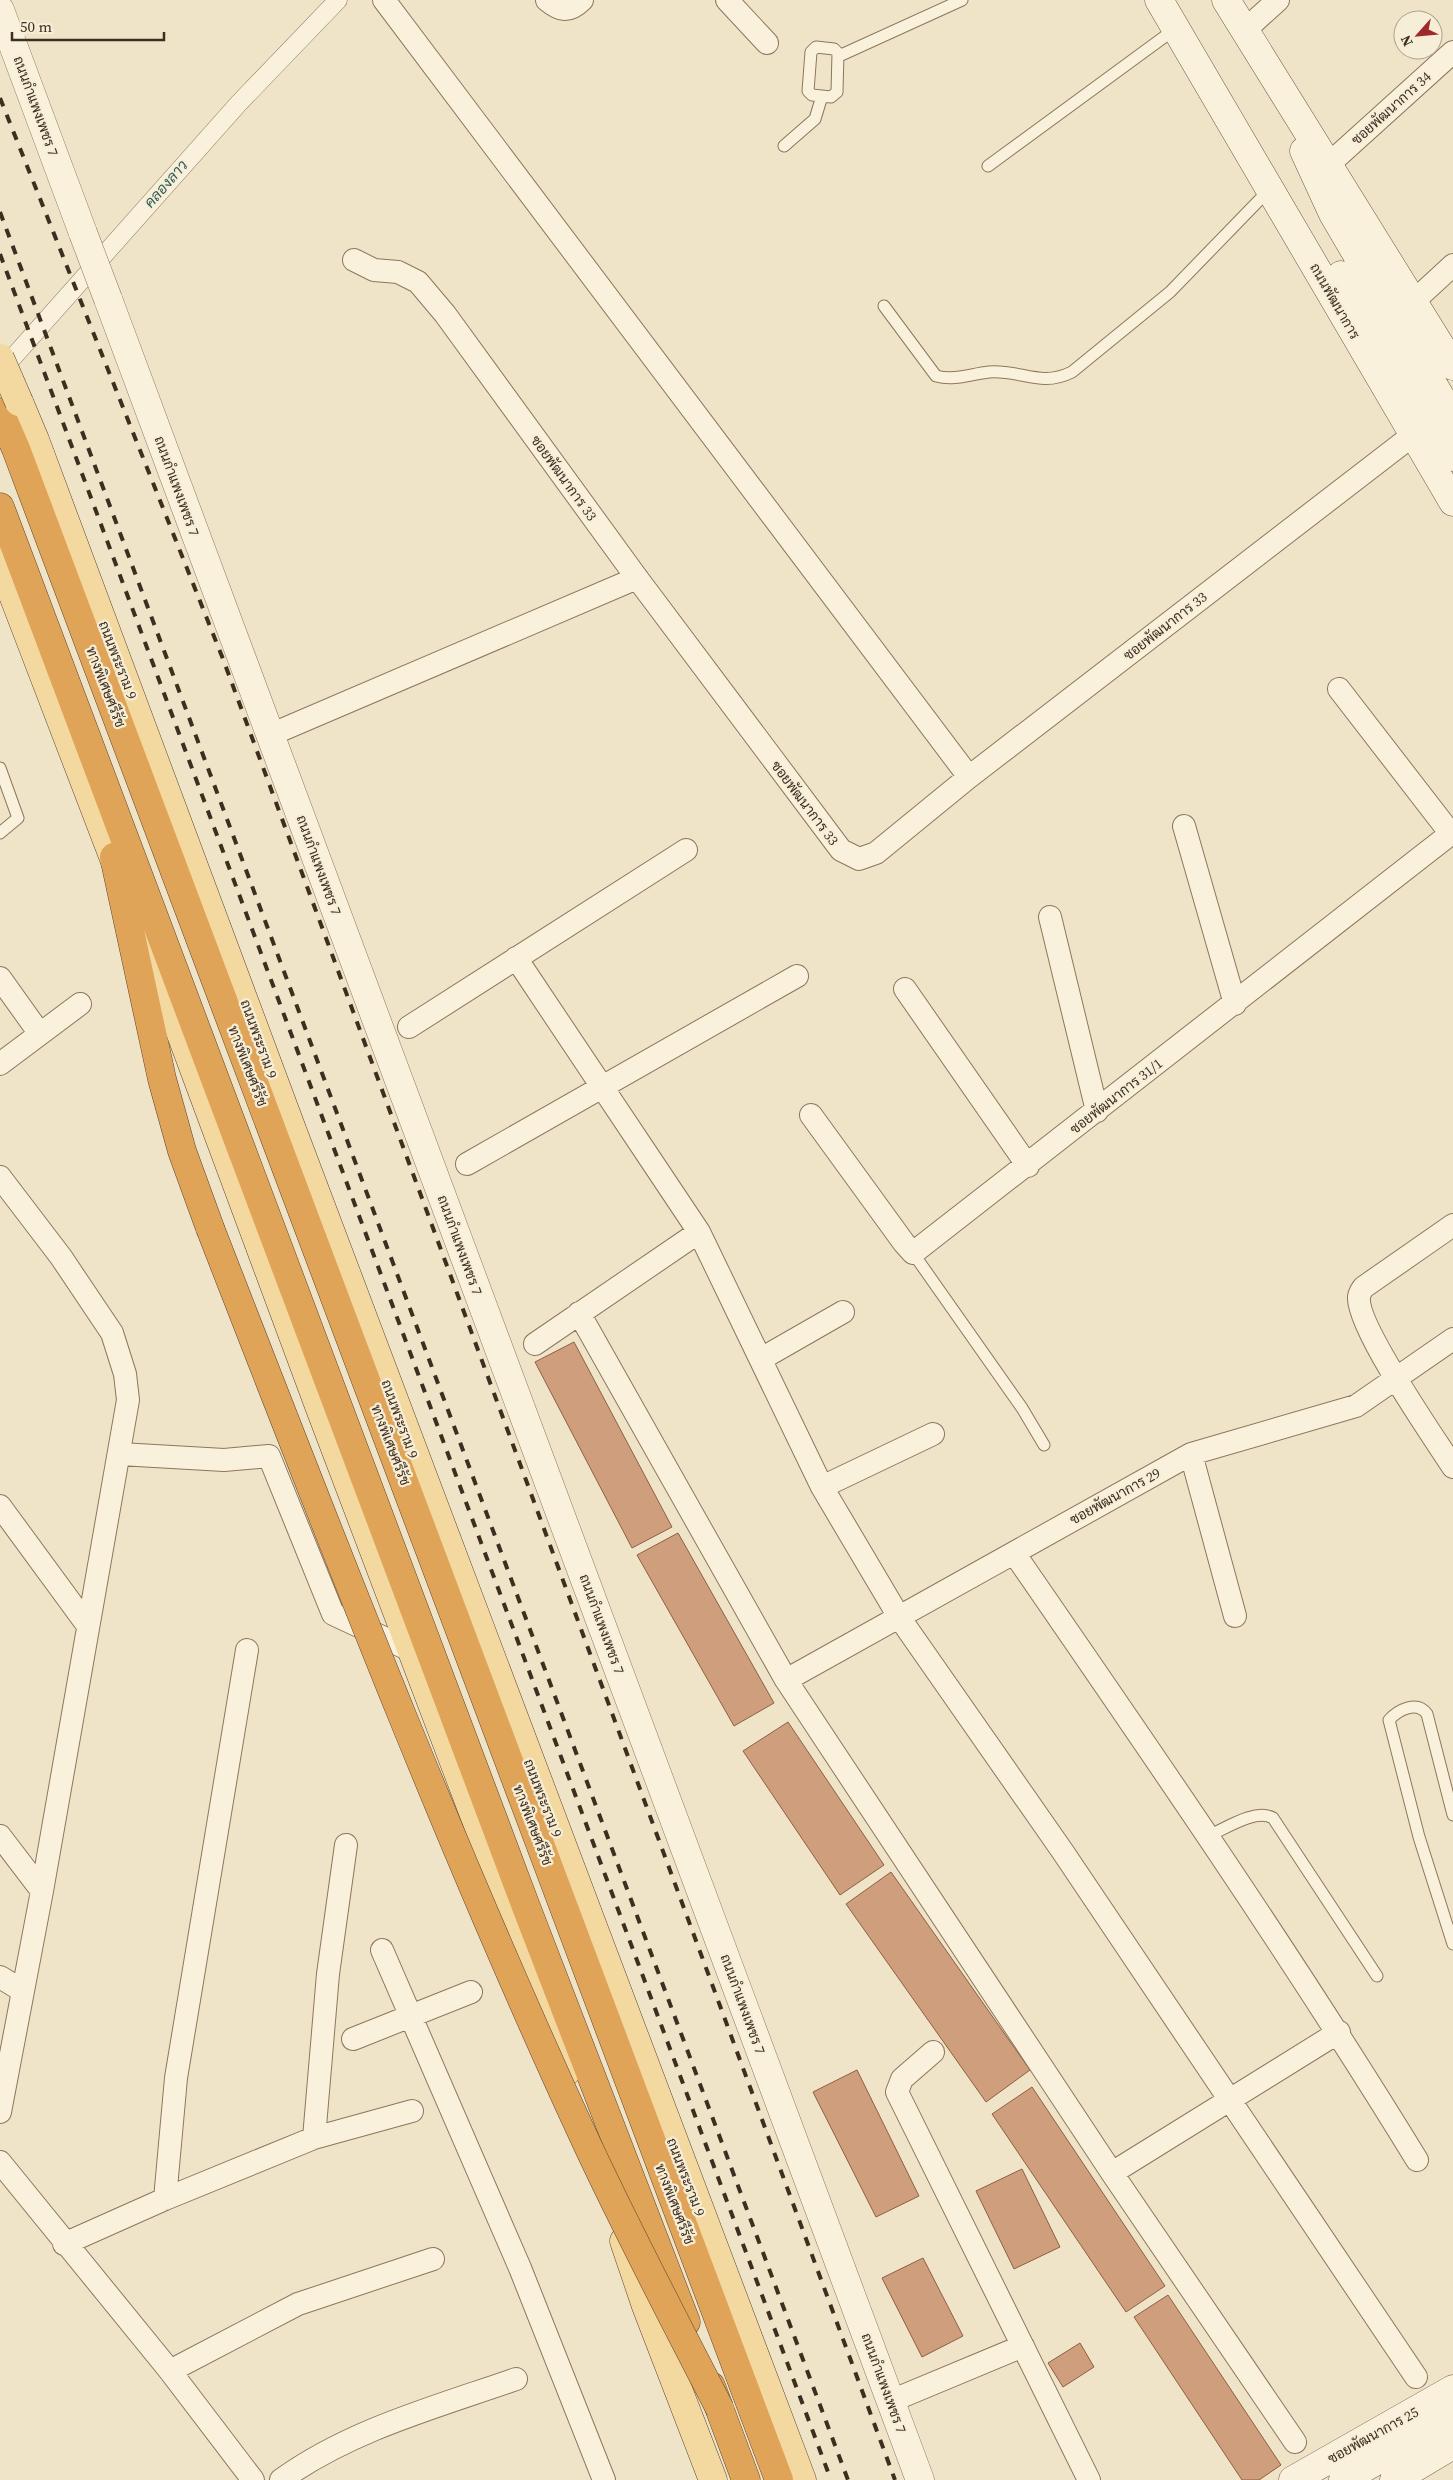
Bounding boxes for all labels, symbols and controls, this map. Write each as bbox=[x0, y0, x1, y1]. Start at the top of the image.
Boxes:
scale bar bbox=[12, 10, 165, 42]
north arrow bbox=[1393, 10, 1443, 60]
text: 50 m bbox=[20, 16, 52, 37]
text: N bbox=[1395, 32, 1418, 50]
street label: ถนนกำแพงเพชร 7 bbox=[9, 53, 63, 159]
street label: ซอยพัฒนาการ 34 bbox=[1347, 67, 1435, 149]
water label: คลองลาว bbox=[139, 155, 192, 212]
street label: ถนนพัฒนาการ bbox=[1305, 259, 1365, 343]
street label: ซอยพัฒนาการ 33 bbox=[526, 431, 602, 525]
street label: ถนนกำแพงเพชร 7 bbox=[150, 433, 204, 539]
street label: ซอยพัฒนาการ 33 bbox=[1119, 587, 1211, 665]
street label: ถนนพระราม 9 bbox=[94, 618, 142, 702]
street label: ทางพิเศษศรีรัช bbox=[81, 644, 131, 730]
street label: ซอยพัฒนาการ 33 bbox=[767, 757, 843, 849]
street label: ถนนกำแพงเพชร 7 bbox=[292, 812, 346, 918]
street label: ถนนพระราม 9 bbox=[235, 997, 283, 1081]
street label: ทางพิเศษศรีรัช bbox=[223, 1023, 273, 1109]
street label: ซอยพัฒนาการ 31/1 bbox=[1065, 1053, 1167, 1139]
street label: ถนนกำแพงเพชร 7 bbox=[433, 1192, 487, 1298]
street label: ถนนพระราม 9 bbox=[376, 1377, 424, 1461]
street label: ทางพิเศษศรีรัช bbox=[366, 1402, 416, 1488]
street label: ซอยพัฒนาการ 29 bbox=[1066, 1463, 1164, 1529]
street label: ถนนกำแพงเพชร 7 bbox=[575, 1571, 629, 1677]
street label: ถนนพระราม 9 bbox=[519, 1756, 567, 1840]
street label: ทางพิเศษศรีรัช bbox=[508, 1782, 558, 1868]
street label: ถนนกำแพงเพชร 7 bbox=[716, 1951, 770, 2057]
street label: ถนนพระราม 9 bbox=[662, 2135, 710, 2219]
street label: ทางพิเศษศรีรัช bbox=[650, 2161, 700, 2247]
street label: ถนนกำแพงเพชร 7 bbox=[857, 2330, 911, 2436]
street label: ซอยพัฒนาการ 25 bbox=[1324, 2402, 1422, 2468]

